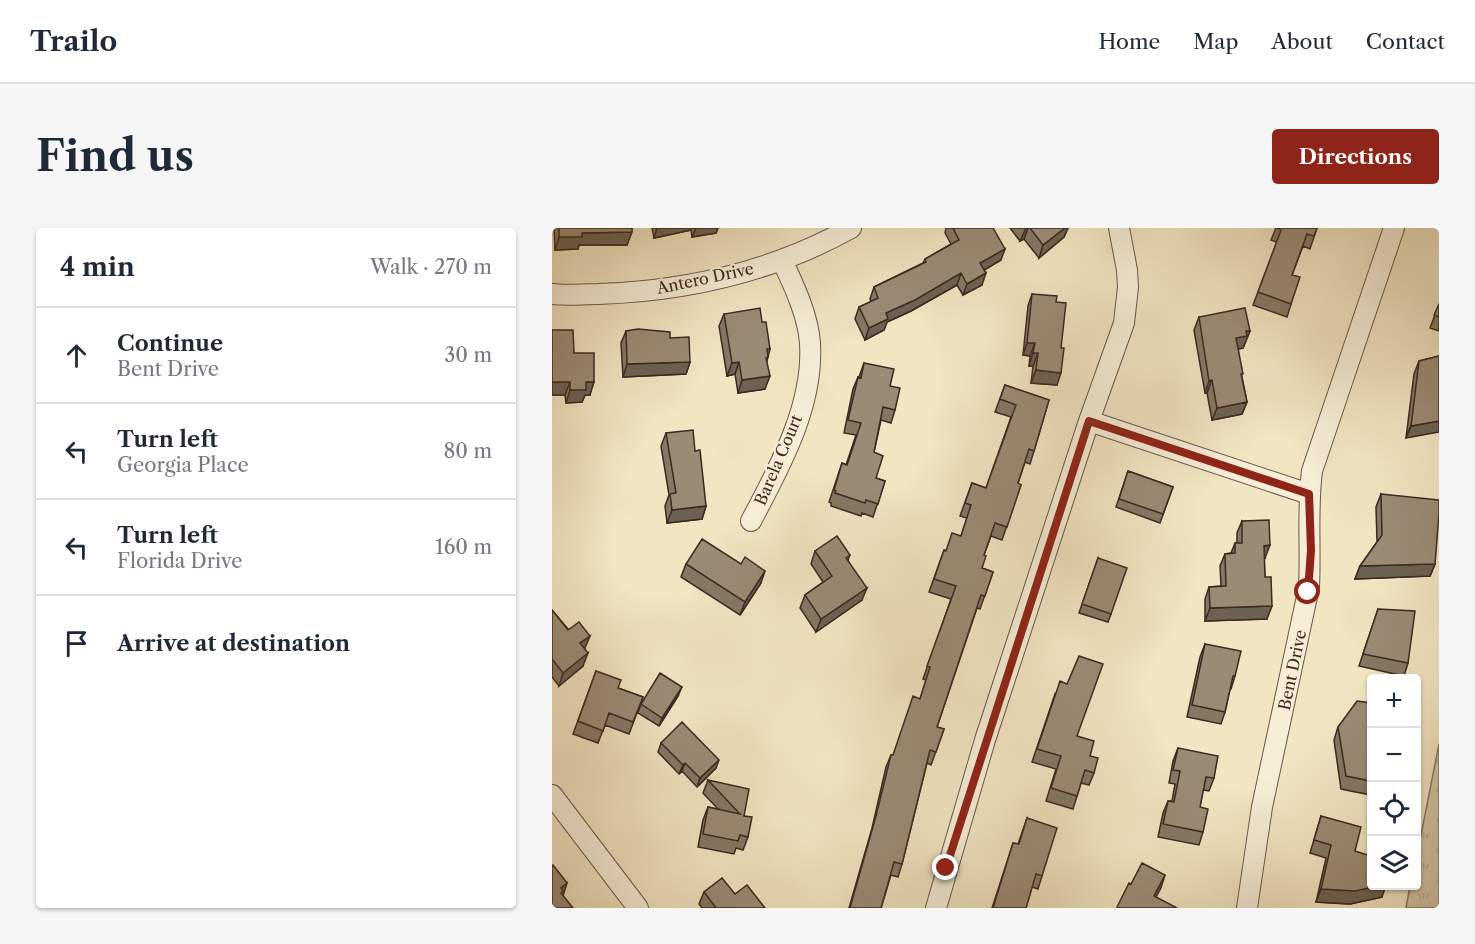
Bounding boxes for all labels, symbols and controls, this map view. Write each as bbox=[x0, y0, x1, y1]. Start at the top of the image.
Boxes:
text: Trailo bbox=[30, 24, 117, 58]
text: Home bbox=[1099, 29, 1160, 54]
text: Map bbox=[1193, 29, 1238, 54]
text: About bbox=[1271, 29, 1333, 54]
text: Contact bbox=[1366, 29, 1445, 54]
button: Directions bbox=[1272, 129, 1439, 184]
text: Find us bbox=[36, 130, 194, 182]
text: 4 min bbox=[60, 251, 135, 283]
text: Walk · 270 m bbox=[370, 255, 492, 279]
street label: Antero Drive bbox=[654, 258, 755, 298]
text: Continue bbox=[117, 330, 223, 357]
icon: ahead bbox=[60, 339, 93, 372]
text: 30 m bbox=[444, 343, 492, 367]
text: Bent Drive bbox=[117, 357, 219, 381]
street label: Barela Court bbox=[750, 411, 806, 508]
text: Turn left bbox=[117, 426, 218, 453]
icon: left bbox=[60, 435, 93, 468]
text: 80 m bbox=[444, 439, 492, 463]
text: Georgia Place bbox=[117, 453, 249, 477]
text: Turn left bbox=[117, 522, 218, 549]
icon: left bbox=[60, 531, 93, 564]
text: 160 m bbox=[435, 535, 492, 559]
text: Florida Drive bbox=[117, 549, 242, 573]
route start bbox=[1294, 578, 1320, 604]
icon: arrive bbox=[60, 627, 93, 660]
street label: Bent Drive bbox=[1274, 628, 1310, 712]
text: Arrive at destination bbox=[117, 630, 350, 657]
map controls bbox=[1367, 674, 1421, 890]
button: + bbox=[1367, 674, 1421, 728]
button: − bbox=[1367, 728, 1421, 782]
button: locate bbox=[1367, 782, 1421, 836]
button: layers bbox=[1367, 836, 1421, 890]
route end bbox=[932, 854, 958, 880]

